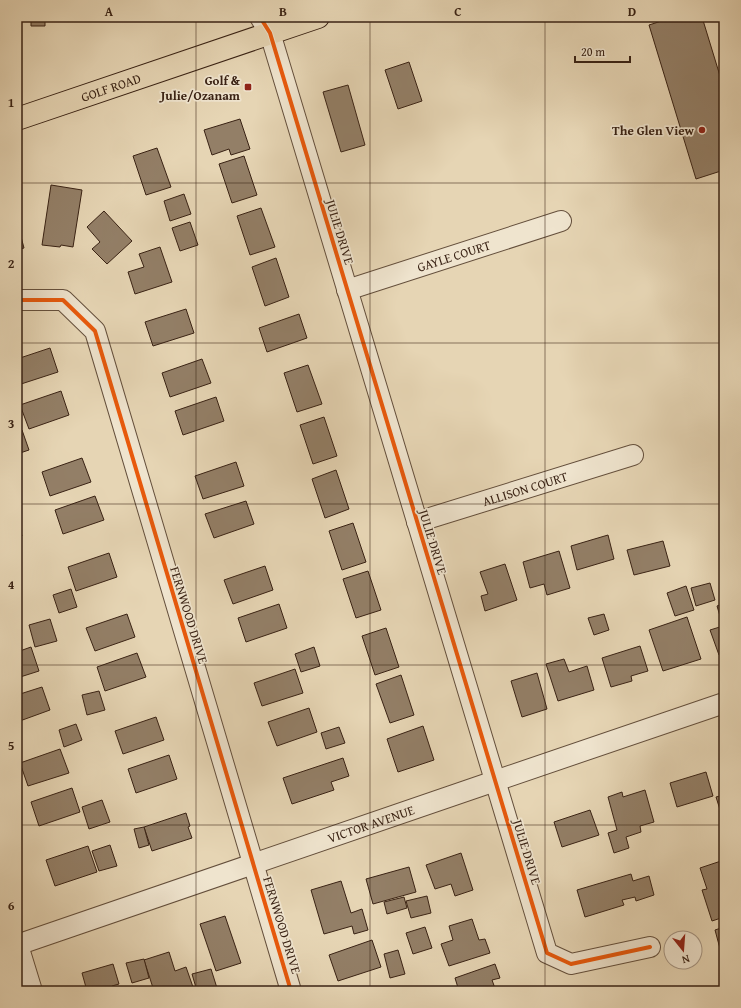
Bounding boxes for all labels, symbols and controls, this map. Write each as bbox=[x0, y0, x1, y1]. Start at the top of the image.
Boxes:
text: A bbox=[105, 2, 114, 21]
text: B bbox=[279, 2, 287, 21]
text: C bbox=[454, 2, 462, 21]
text: D bbox=[628, 2, 636, 21]
scale bar bbox=[575, 38, 630, 64]
text: 20 m bbox=[581, 43, 605, 60]
street label: GOLF ROAD bbox=[78, 68, 143, 106]
place label: Golf & Julie/Ozanam bbox=[159, 71, 241, 105]
marker: Golf & Julie/Ozanam bbox=[243, 82, 253, 92]
text: 1 bbox=[8, 93, 14, 112]
place label: The Glen View bbox=[612, 121, 695, 140]
marker: The Glen View bbox=[697, 125, 707, 135]
street label: JULIE DRIVE bbox=[321, 195, 359, 267]
street label: GAYLE COURT bbox=[414, 235, 493, 276]
text: 2 bbox=[8, 254, 15, 273]
text: 3 bbox=[8, 414, 14, 433]
street label: ALLISON COURT bbox=[480, 466, 571, 511]
street label: JULIE DRIVE bbox=[414, 505, 452, 577]
street label: FERNWOOD DRIVE bbox=[165, 564, 213, 666]
text: 4 bbox=[8, 575, 15, 594]
text: 5 bbox=[8, 736, 15, 755]
street label: VICTOR AVENUE bbox=[325, 800, 417, 847]
street label: JULIE DRIVE bbox=[508, 815, 546, 887]
street label: FERNWOOD DRIVE bbox=[258, 874, 306, 976]
text: 6 bbox=[8, 896, 15, 915]
north arrow bbox=[663, 930, 703, 970]
text: N bbox=[679, 951, 692, 968]

